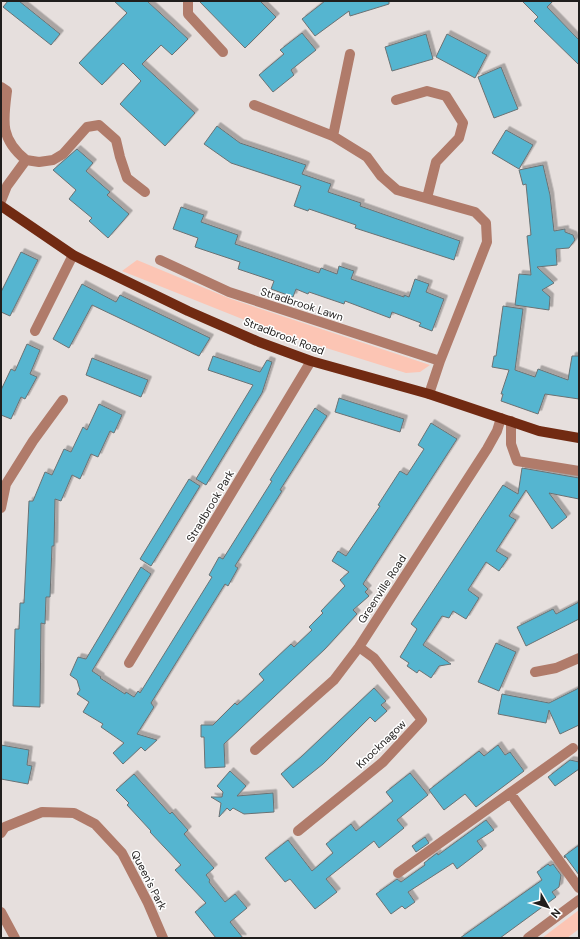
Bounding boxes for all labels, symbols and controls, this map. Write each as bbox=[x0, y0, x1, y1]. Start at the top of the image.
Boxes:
street label: Stradbrook Lawn bbox=[259, 284, 345, 324]
street label: Stradbrook Road bbox=[242, 314, 327, 358]
street label: Stradbrook Park bbox=[183, 467, 237, 545]
street label: Greenville Road bbox=[355, 552, 409, 626]
street label: Knocknagow bbox=[353, 716, 409, 771]
street label: Queen's Park bbox=[128, 848, 170, 913]
north arrow bbox=[528, 887, 568, 927]
text: N bbox=[548, 906, 564, 921]

